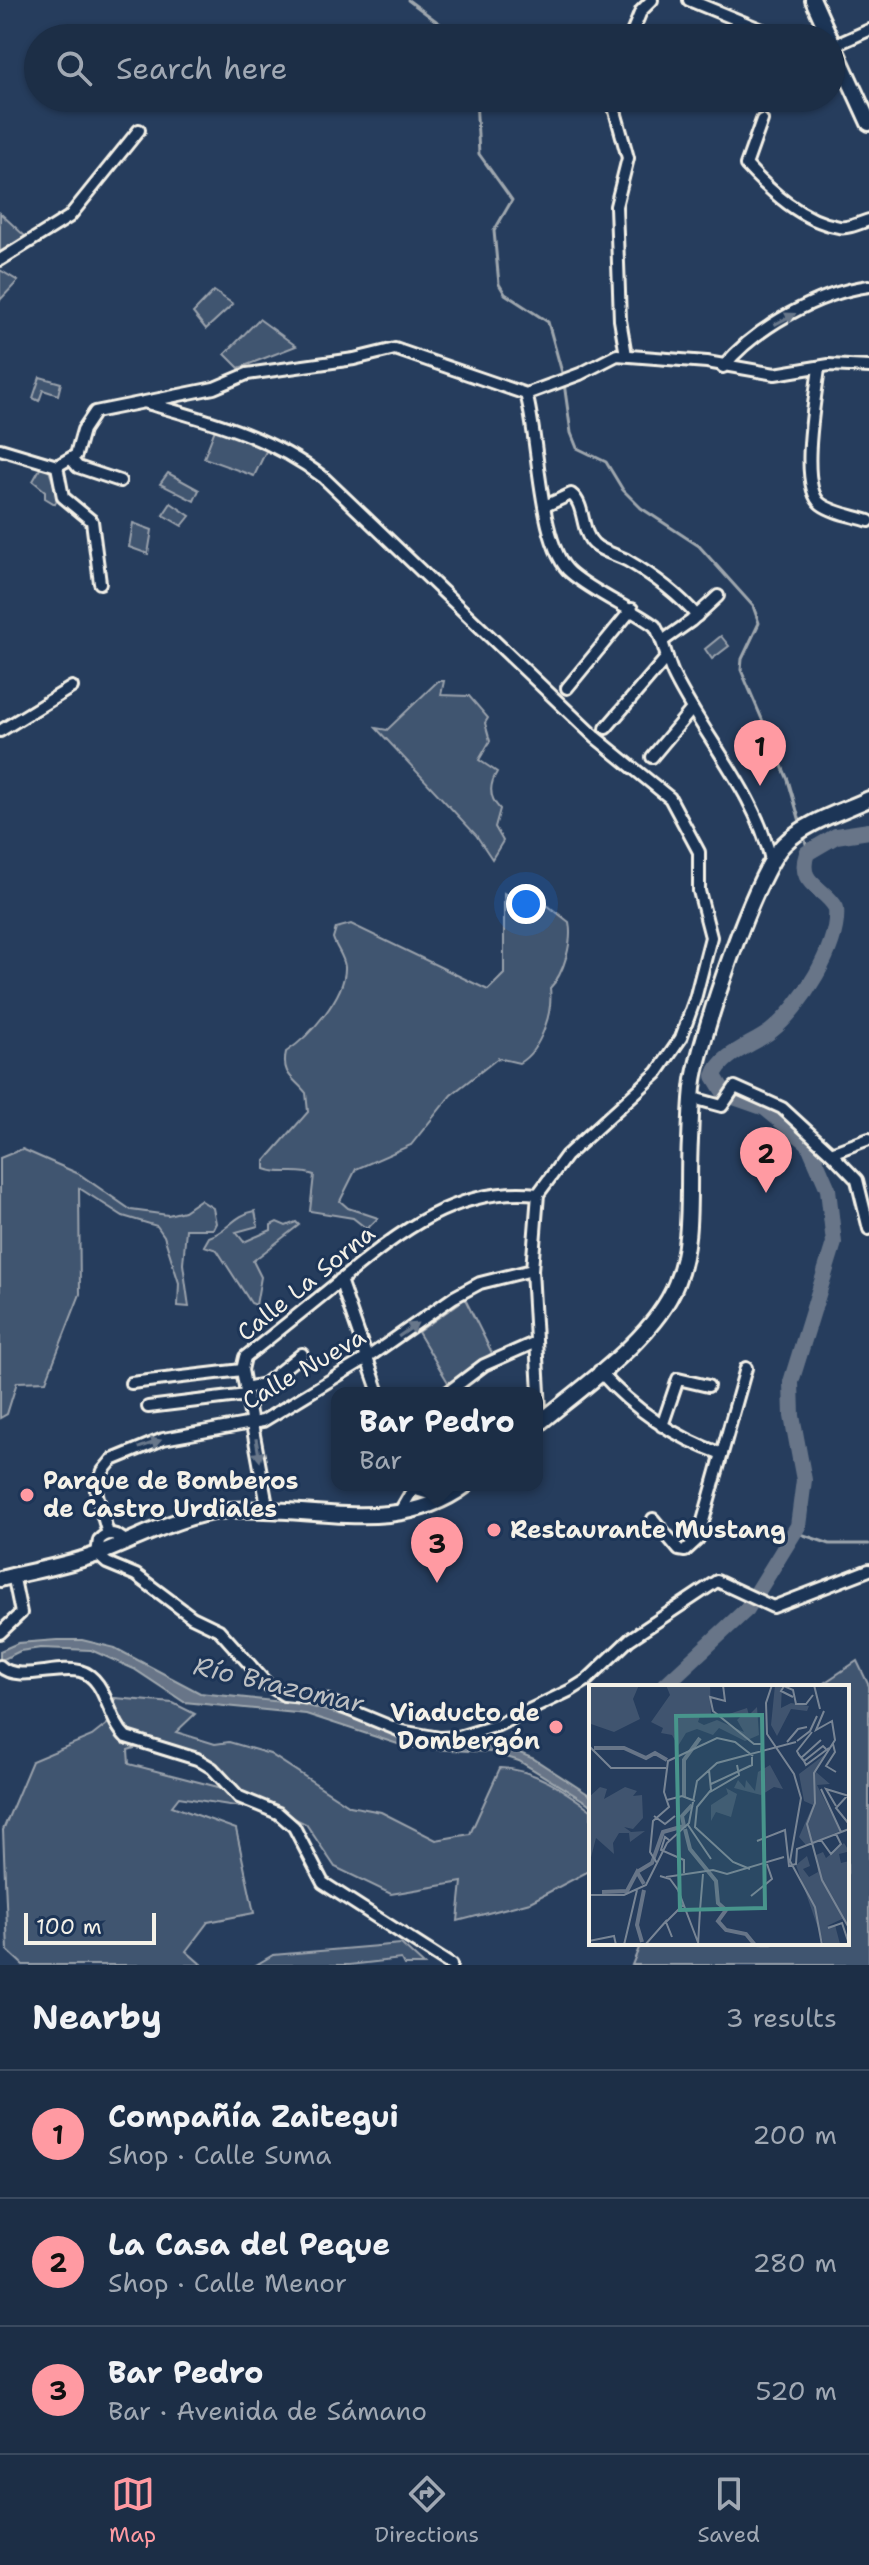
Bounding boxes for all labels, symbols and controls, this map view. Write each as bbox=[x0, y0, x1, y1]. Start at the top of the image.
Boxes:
search box bbox=[24, 24, 845, 112]
icon: search bbox=[52, 46, 96, 90]
text: Search here bbox=[116, 48, 287, 89]
one-way arrow bbox=[773, 313, 796, 326]
pin: 1 bbox=[734, 720, 786, 786]
your location bbox=[506, 884, 546, 924]
pin: 2 bbox=[740, 1127, 792, 1193]
street label: Calle La Sorna bbox=[230, 1218, 382, 1348]
street label: Calle Nueva bbox=[236, 1321, 372, 1417]
one-way arrow bbox=[398, 1323, 419, 1338]
popup bbox=[331, 1387, 543, 1491]
text: Bar Pedro bbox=[359, 1401, 515, 1442]
one-way arrow bbox=[138, 1437, 162, 1449]
one-way arrow bbox=[252, 1438, 264, 1463]
text: Bar bbox=[359, 1442, 402, 1477]
place label: Parque de Bomberos de Castro Urdiales bbox=[43, 1465, 298, 1525]
marker: Parque de Bomberos de Castro Urdiales bbox=[18, 1486, 36, 1504]
place label: Restaurante Mustang bbox=[510, 1514, 786, 1546]
pin: 3 bbox=[411, 1517, 463, 1583]
marker: Restaurante Mustang bbox=[485, 1521, 503, 1539]
water label: Río Brazomar bbox=[190, 1647, 368, 1721]
inset map bbox=[589, 1685, 849, 1945]
place label: Viaducto de Dombergón bbox=[390, 1697, 540, 1757]
marker: Viaducto de Dombergón bbox=[547, 1718, 565, 1736]
scale bar bbox=[24, 1909, 156, 1945]
text: 100 m bbox=[36, 1912, 102, 1941]
text: Nearby bbox=[32, 1994, 162, 2040]
text: 3 results bbox=[725, 2000, 837, 2035]
text: Compañía Zaitegui bbox=[108, 2096, 399, 2137]
text: 1 bbox=[52, 2117, 64, 2152]
text: 200 m bbox=[752, 2117, 837, 2152]
text: Shop · Calle Suma bbox=[108, 2137, 332, 2172]
text: La Casa del Peque bbox=[108, 2224, 390, 2265]
text: 2 bbox=[49, 2245, 67, 2280]
text: 280 m bbox=[752, 2245, 837, 2280]
text: Shop · Calle Menor bbox=[108, 2265, 347, 2300]
text: Bar Pedro bbox=[108, 2352, 263, 2393]
text: 3 bbox=[49, 2373, 67, 2408]
text: 520 m bbox=[756, 2373, 837, 2408]
text: Bar · Avenida de Sámano bbox=[108, 2393, 427, 2428]
tab: Map bbox=[109, 2472, 156, 2549]
tab: Directions bbox=[374, 2472, 479, 2549]
tab: Saved bbox=[697, 2472, 760, 2549]

